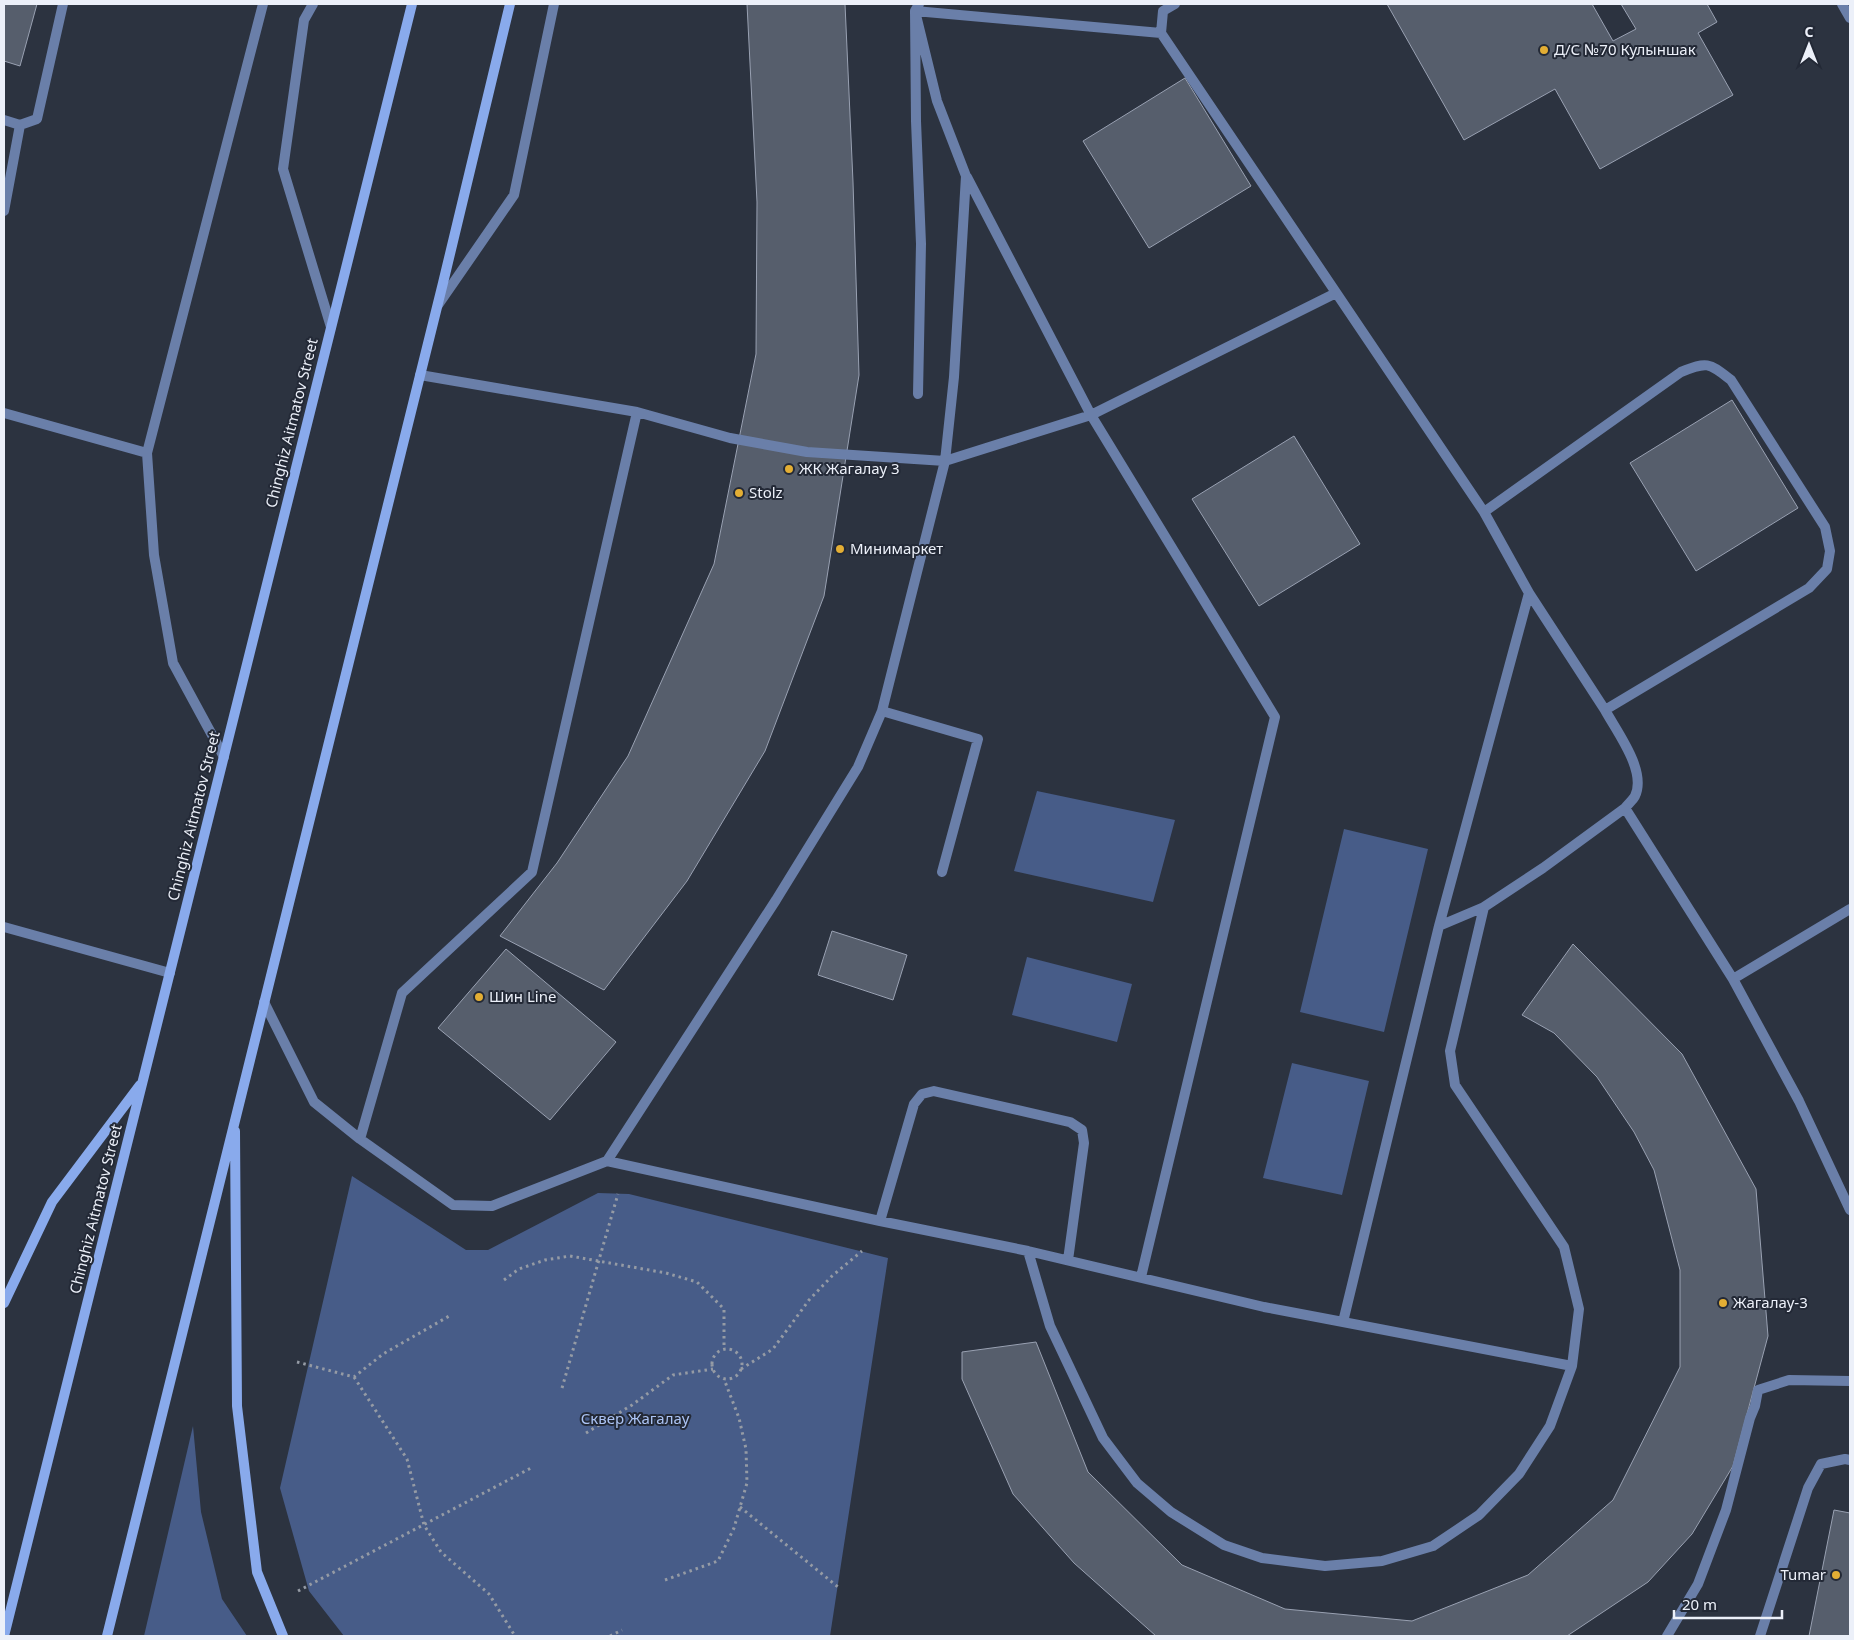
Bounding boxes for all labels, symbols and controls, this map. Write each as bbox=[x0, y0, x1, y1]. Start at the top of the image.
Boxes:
north arrow bbox=[1784, 20, 1834, 70]
text: С bbox=[1804, 22, 1814, 41]
place label: Д/С №70 Кулыншак bbox=[1554, 39, 1696, 59]
marker: Д/С №70 Кулыншак bbox=[1538, 44, 1550, 56]
street label: Chinghiz Aitmatov Street bbox=[260, 335, 322, 510]
place label: ЖК Жагалау 3 bbox=[799, 458, 900, 478]
marker: ЖК Жагалау 3 bbox=[783, 463, 795, 475]
place label: Stolz bbox=[749, 482, 783, 502]
marker: Stolz bbox=[733, 487, 745, 499]
place label: Минимаркет bbox=[850, 538, 943, 558]
marker: Минимаркет bbox=[834, 543, 846, 555]
street label: Chinghiz Aitmatov Street bbox=[162, 728, 224, 903]
place label: Шин Line bbox=[489, 986, 556, 1006]
marker: Шин Line bbox=[473, 991, 485, 1003]
street label: Chinghiz Aitmatov Street bbox=[64, 1121, 126, 1296]
place label: Жагалау-3 bbox=[1733, 1292, 1808, 1312]
marker: Жагалау-3 bbox=[1717, 1297, 1729, 1309]
park label: Сквер Жагалау bbox=[581, 1408, 690, 1428]
place label: Tumar bbox=[1781, 1564, 1826, 1584]
marker: Tumar bbox=[1830, 1569, 1842, 1581]
scale bar bbox=[1674, 1588, 1782, 1620]
text: 20 m bbox=[1682, 1594, 1717, 1614]

